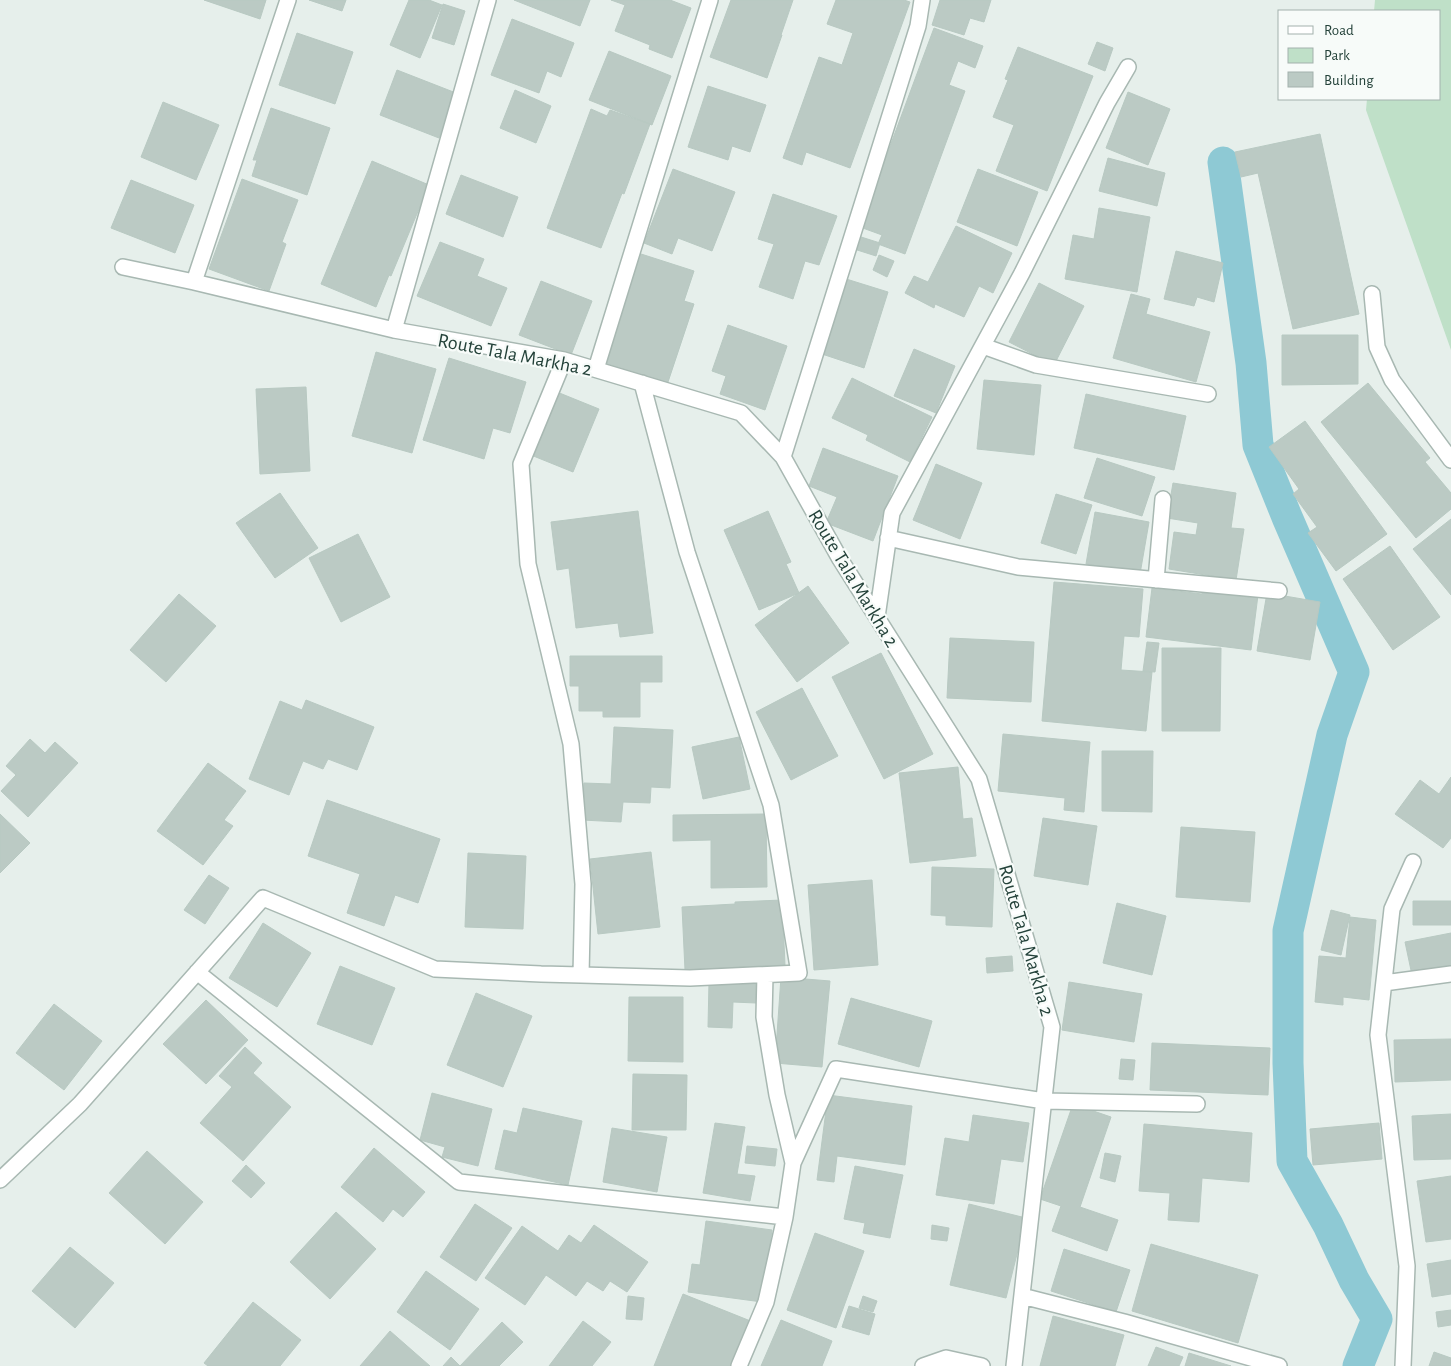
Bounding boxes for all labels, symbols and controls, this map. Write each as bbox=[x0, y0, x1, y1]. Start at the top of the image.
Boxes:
legend bbox=[1278, 10, 1441, 100]
text: Road bbox=[1324, 23, 1354, 38]
text: Park bbox=[1324, 48, 1350, 63]
text: Building bbox=[1324, 73, 1374, 88]
street label: Route Tala Markha 2 bbox=[436, 330, 594, 380]
street label: Route Tala Markha 2 bbox=[804, 506, 902, 651]
street label: Route Tala Markha 2 bbox=[995, 862, 1057, 1018]

